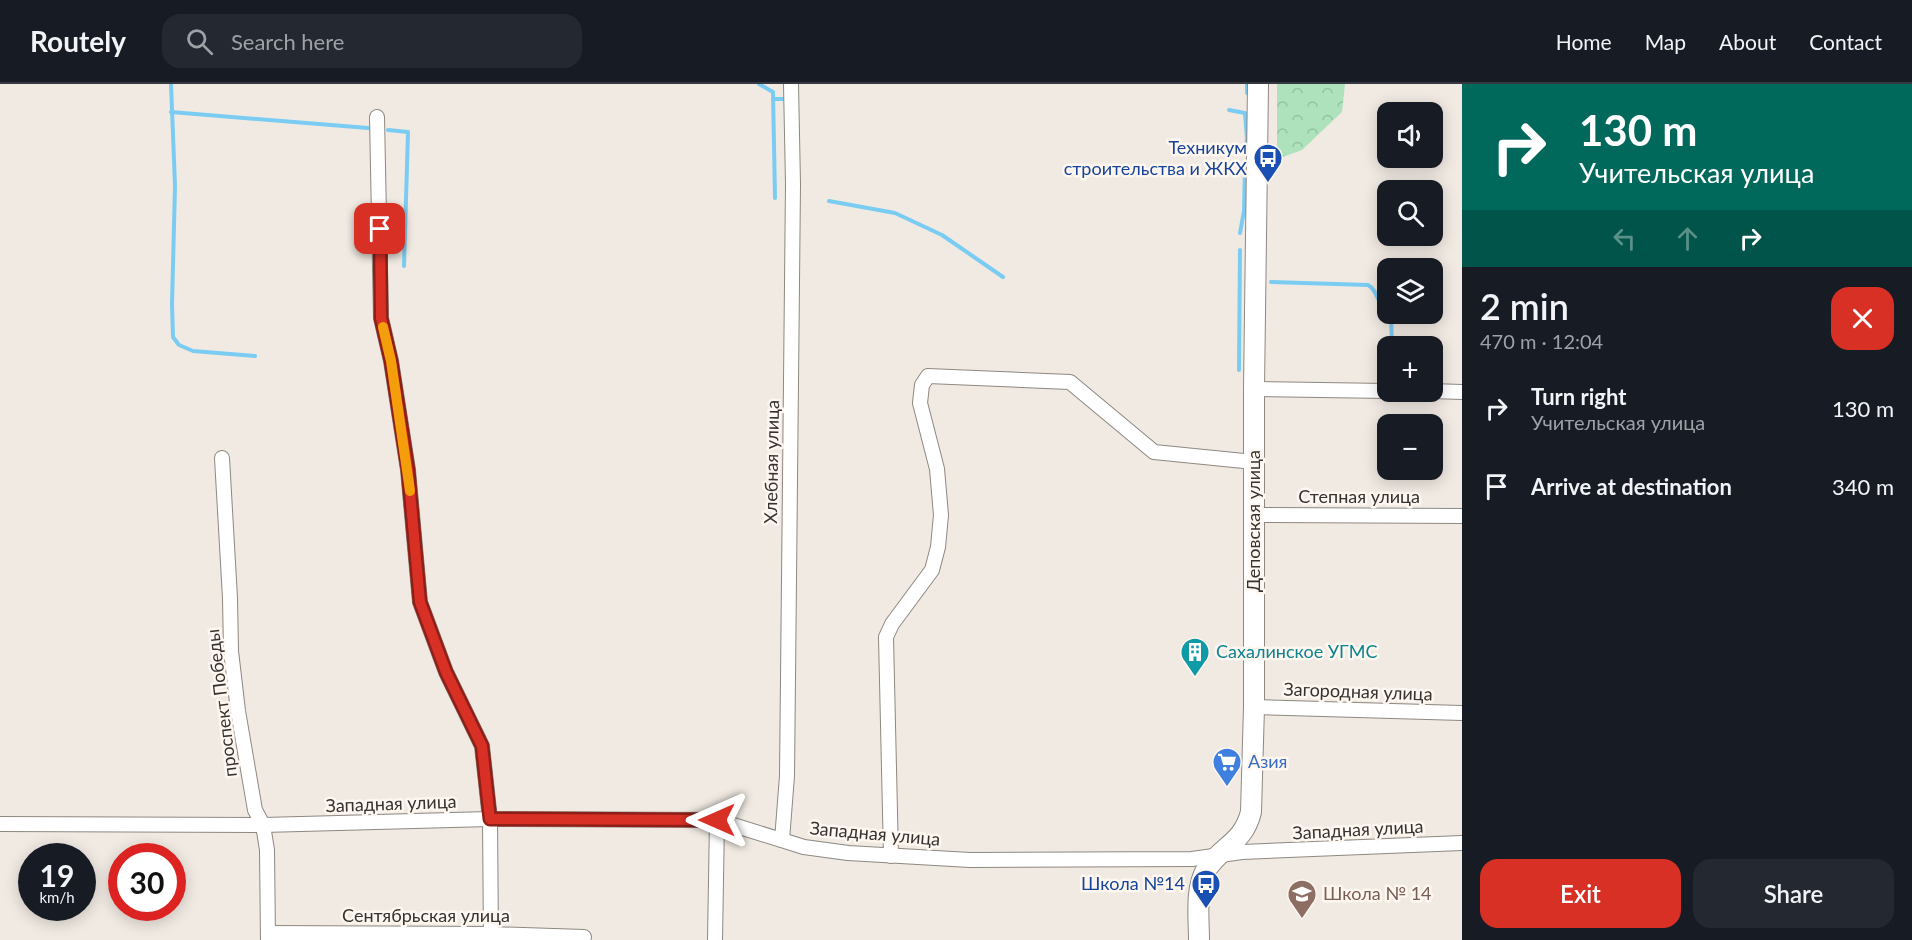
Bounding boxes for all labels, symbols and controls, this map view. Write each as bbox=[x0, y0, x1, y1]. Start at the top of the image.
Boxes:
search box bbox=[162, 14, 582, 68]
text: Routely bbox=[30, 24, 126, 58]
icon: search bbox=[183, 25, 216, 58]
text: Search here bbox=[231, 28, 344, 55]
text: Home bbox=[1556, 29, 1612, 54]
text: Map bbox=[1645, 29, 1686, 54]
text: About bbox=[1719, 29, 1776, 54]
text: Contact bbox=[1809, 29, 1882, 54]
map controls bbox=[1377, 102, 1443, 480]
button: sound bbox=[1377, 102, 1443, 168]
text: 130 m bbox=[1579, 105, 1697, 155]
icon: right bbox=[1480, 108, 1558, 186]
place label: Техникум строительства и ЖКХ bbox=[1064, 136, 1247, 179]
bus stop icon: Техникум строительства и ЖКХ bbox=[1252, 142, 1284, 184]
text: Учительская улица bbox=[1579, 156, 1814, 189]
button: search bbox=[1377, 180, 1443, 246]
pin bbox=[354, 203, 405, 254]
icon: arrive bbox=[363, 212, 396, 245]
icon: left bbox=[1608, 222, 1641, 255]
icon: ahead bbox=[1671, 222, 1704, 255]
icon: right bbox=[1734, 222, 1767, 255]
button: layers bbox=[1377, 258, 1443, 324]
text: 2 min bbox=[1480, 284, 1569, 328]
button: close bbox=[1831, 287, 1894, 350]
text: 470 m · 12:04 bbox=[1480, 329, 1603, 353]
button: + bbox=[1377, 336, 1443, 402]
text: Turn right bbox=[1531, 383, 1626, 410]
icon: right bbox=[1480, 392, 1513, 425]
text: 130 m bbox=[1832, 395, 1894, 422]
street label: Хлебная улица bbox=[759, 400, 783, 524]
text: Учительская улица bbox=[1531, 410, 1705, 434]
button: − bbox=[1377, 414, 1443, 480]
street label: Деповская улица bbox=[1242, 450, 1264, 592]
icon: arrive bbox=[1480, 470, 1513, 503]
text: Arrive at destination bbox=[1531, 473, 1732, 500]
text: 340 m bbox=[1832, 473, 1894, 500]
street label: Степная улица bbox=[1298, 485, 1420, 507]
street label: проспект Победы bbox=[201, 628, 241, 778]
building icon: Сахалинское УГМС bbox=[1179, 636, 1211, 678]
place label: Сахалинское УГМС bbox=[1216, 640, 1377, 662]
street label: Загородная улица bbox=[1283, 677, 1433, 705]
supermarket icon: Азия bbox=[1211, 746, 1243, 788]
place label: Азия bbox=[1248, 750, 1287, 772]
position arrow bbox=[685, 788, 749, 852]
street label: Западная улица bbox=[325, 790, 457, 816]
street label: Западная улица bbox=[1292, 815, 1424, 843]
street label: Западная улица bbox=[809, 816, 941, 850]
speed limit sign: 30 bbox=[108, 843, 186, 921]
text: 19 bbox=[40, 857, 74, 893]
button: Exit bbox=[1480, 859, 1681, 928]
button: Share bbox=[1693, 859, 1894, 928]
bus stop icon: Школа №14 bbox=[1190, 868, 1222, 910]
place label: Школа №14 bbox=[1081, 872, 1185, 894]
school or university icon: Школа № 14 bbox=[1286, 878, 1318, 920]
place label: Школа № 14 bbox=[1323, 882, 1432, 904]
text: km/h bbox=[39, 888, 75, 906]
street label: Сентябрьская улица bbox=[342, 904, 510, 926]

